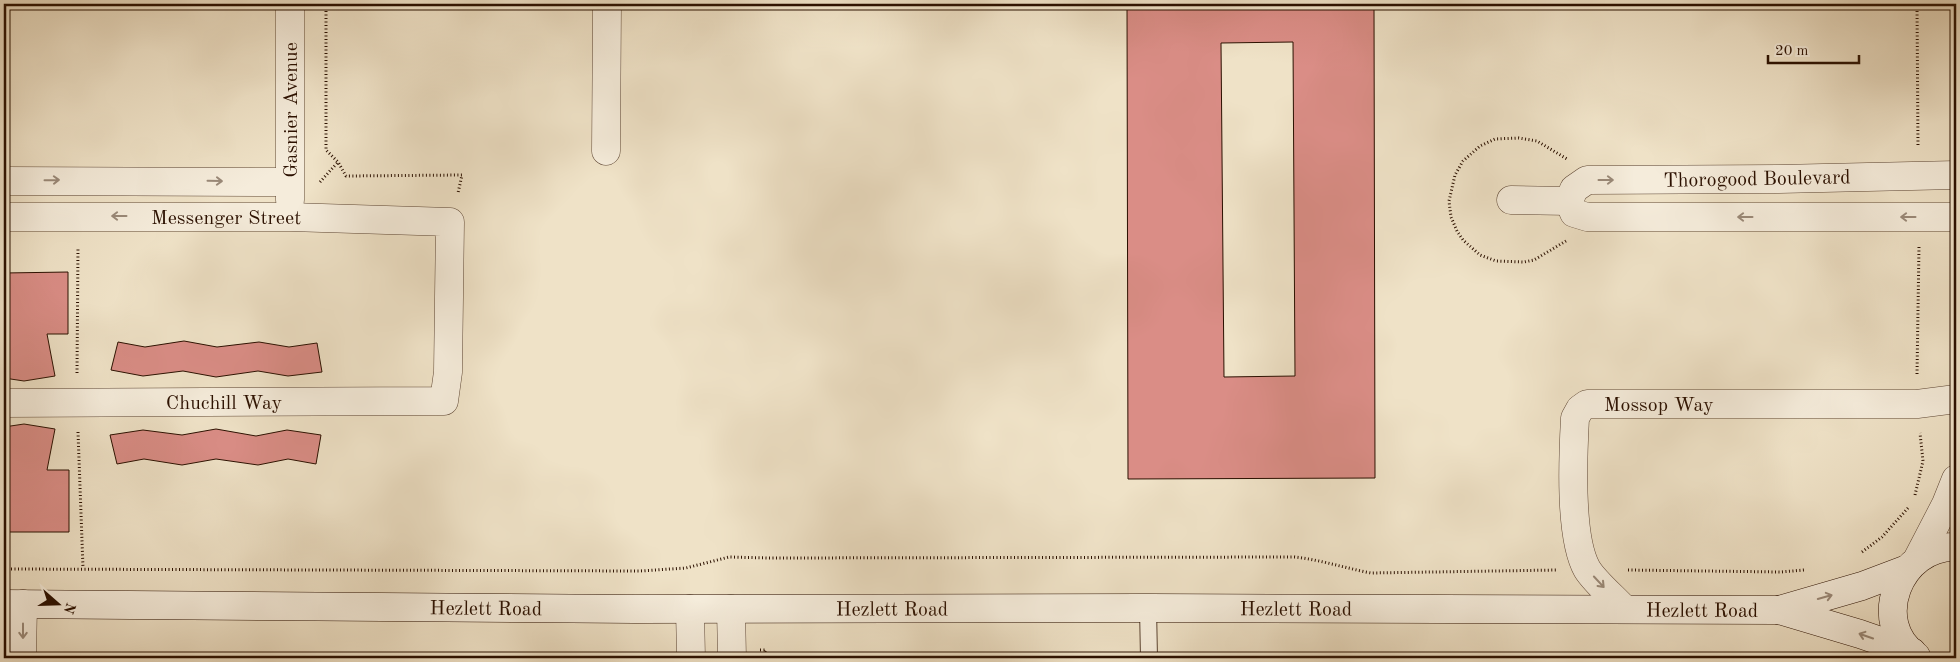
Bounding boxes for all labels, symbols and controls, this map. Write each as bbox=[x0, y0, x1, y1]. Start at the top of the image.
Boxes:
scale bar bbox=[1768, 32, 1859, 64]
street label: Gasnier Avenue bbox=[282, 42, 302, 178]
text: 20 m bbox=[1775, 44, 1809, 59]
street label: Thorogood Boulevard bbox=[1663, 168, 1851, 192]
one-way arrow bbox=[1598, 175, 1614, 185]
one-way arrow bbox=[44, 176, 60, 185]
one-way arrow bbox=[207, 177, 223, 186]
street label: Messenger Street bbox=[151, 209, 301, 229]
one-way arrow bbox=[111, 211, 128, 221]
one-way arrow bbox=[1737, 212, 1754, 222]
one-way arrow bbox=[1900, 212, 1916, 222]
street label: Chuchill Way bbox=[166, 394, 283, 414]
street label: Mossop Way bbox=[1604, 396, 1714, 416]
one-way arrow bbox=[1593, 576, 1605, 588]
north arrow bbox=[32, 580, 82, 630]
one-way arrow bbox=[1817, 591, 1833, 601]
street label: Hezlett Road bbox=[430, 599, 542, 620]
street label: Hezlett Road bbox=[836, 600, 948, 621]
street label: Hezlett Road bbox=[1240, 600, 1352, 621]
text: N bbox=[61, 601, 78, 616]
street label: Hezlett Road bbox=[1646, 602, 1758, 622]
one-way arrow bbox=[18, 622, 28, 639]
one-way arrow bbox=[1858, 631, 1874, 640]

